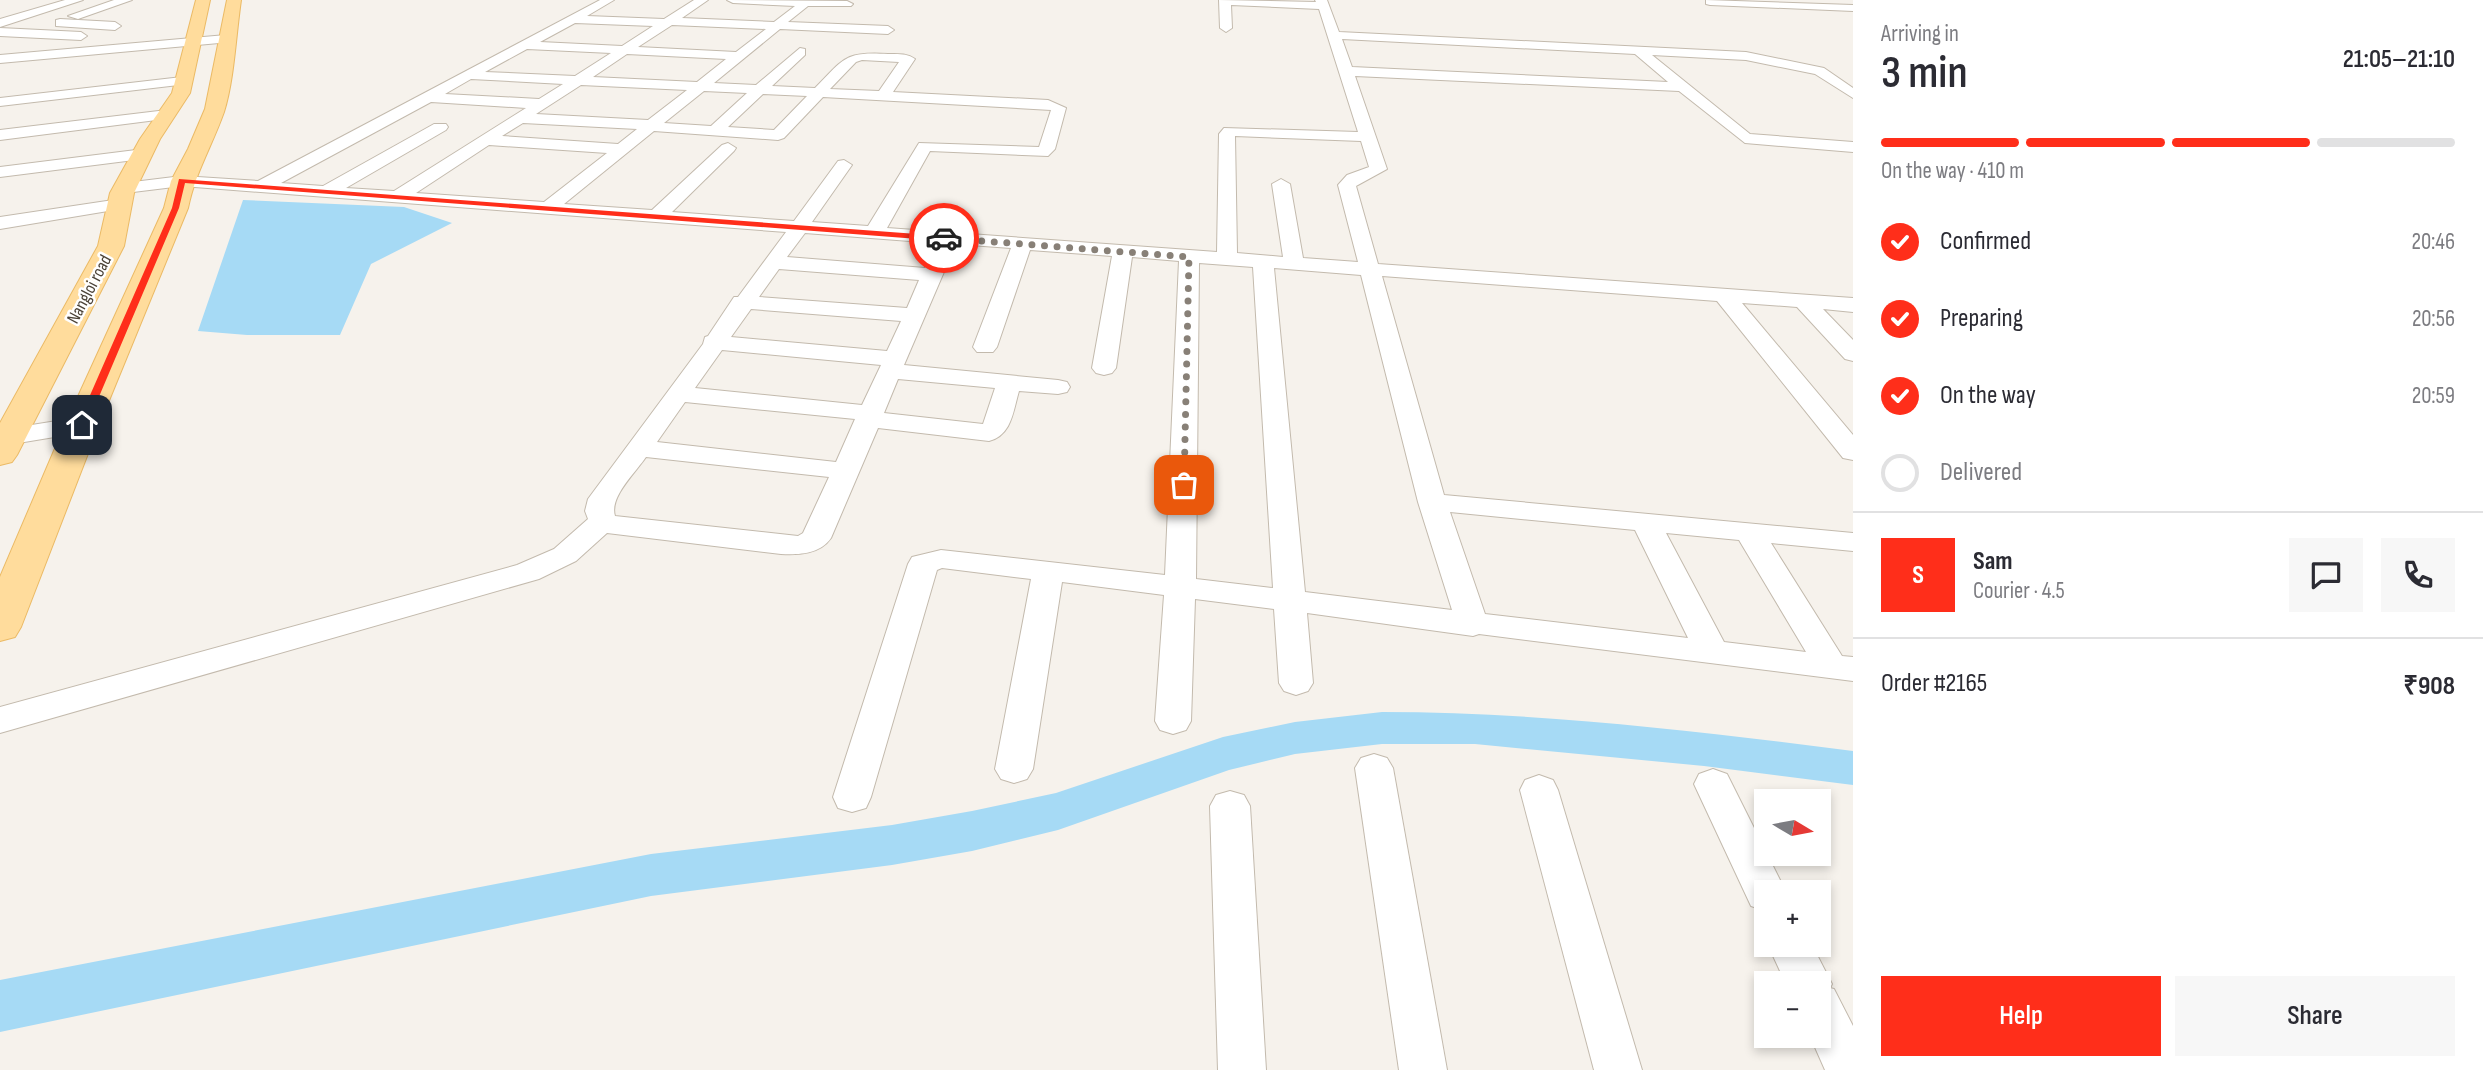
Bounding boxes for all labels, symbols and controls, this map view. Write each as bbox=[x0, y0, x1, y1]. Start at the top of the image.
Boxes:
text: Arriving in bbox=[1881, 20, 1959, 48]
text: 21:05–21:10 bbox=[2343, 44, 2455, 75]
text: 3 min bbox=[1881, 46, 1968, 101]
text: On the way · 410 m bbox=[1881, 157, 2024, 185]
courier bbox=[909, 203, 979, 273]
icon: car bbox=[925, 219, 963, 257]
icon: check bbox=[1881, 223, 1919, 261]
text: Confirmed bbox=[1940, 226, 2031, 257]
text: 20:46 bbox=[2412, 228, 2455, 256]
street label: Nangloi road bbox=[63, 251, 116, 327]
icon: check bbox=[1881, 300, 1919, 338]
text: Preparing bbox=[1940, 303, 2023, 334]
text: 20:56 bbox=[2412, 305, 2455, 333]
icon: check bbox=[1881, 377, 1919, 415]
text: On the way bbox=[1940, 380, 2036, 411]
text: 20:59 bbox=[2412, 382, 2455, 410]
pin bbox=[52, 395, 112, 455]
icon: home bbox=[63, 406, 101, 444]
pin bbox=[1154, 455, 1214, 515]
text: Delivered bbox=[1940, 457, 2022, 488]
icon: bag bbox=[1165, 466, 1203, 504]
button: chat bbox=[2289, 538, 2363, 612]
button: phone bbox=[2381, 538, 2455, 612]
text: Sam bbox=[1973, 546, 2013, 577]
text: S bbox=[1912, 560, 1924, 591]
text: Courier · 4.5 bbox=[1973, 577, 2065, 605]
text: Order #2165 bbox=[1881, 668, 1987, 699]
text: ₹908 bbox=[2403, 671, 2455, 702]
north arrow bbox=[1754, 789, 1830, 866]
map controls bbox=[1754, 789, 1831, 1048]
button: + bbox=[1754, 880, 1831, 957]
button: − bbox=[1754, 971, 1831, 1048]
button: Help bbox=[1881, 976, 2161, 1056]
button: Share bbox=[2175, 976, 2455, 1056]

